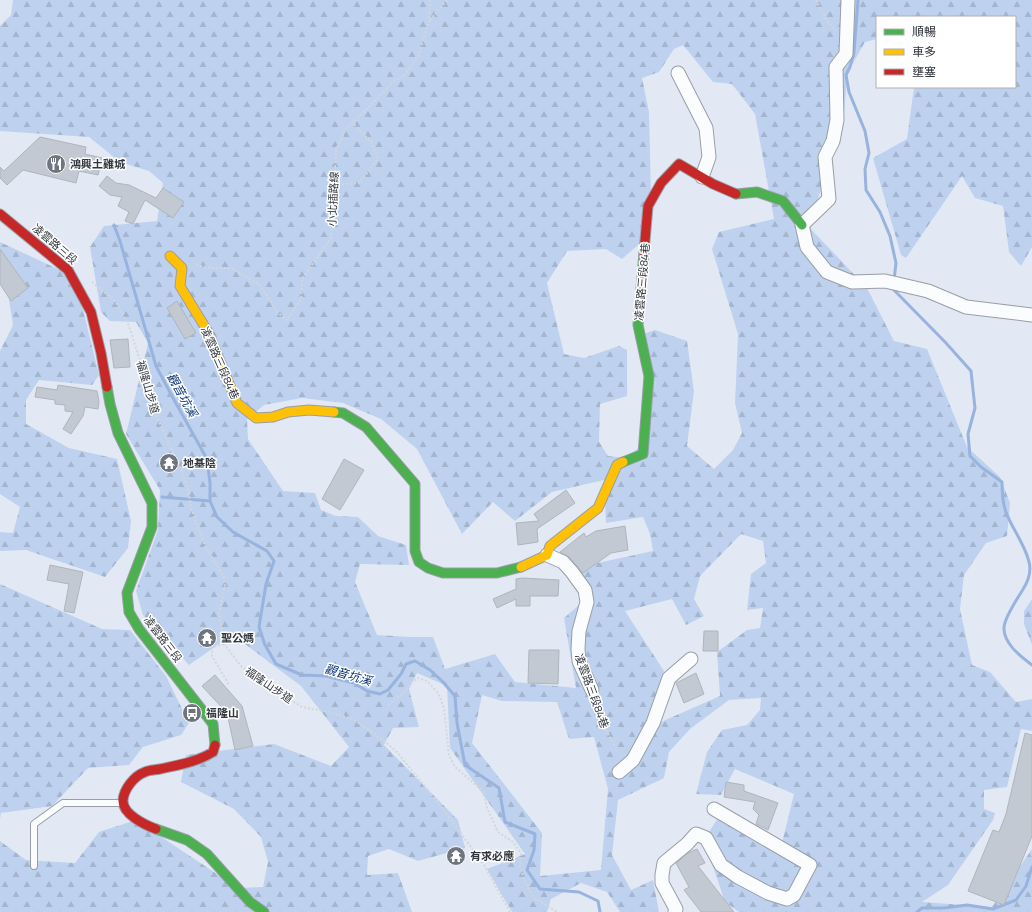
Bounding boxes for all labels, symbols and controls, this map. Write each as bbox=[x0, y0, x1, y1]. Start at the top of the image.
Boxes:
legend bbox=[876, 16, 1016, 88]
text: 順暢 bbox=[912, 22, 936, 41]
text: 車多 bbox=[912, 42, 936, 61]
text: 壅塞 bbox=[912, 62, 936, 81]
restaurant icon: 鴻興土雞城 bbox=[45, 153, 67, 175]
place label: 鴻興土雞城 bbox=[70, 156, 126, 172]
street label: 小北插路線 bbox=[324, 171, 342, 227]
street label: 凌雲路三段 bbox=[29, 220, 81, 268]
street label: 凌雲路三段84巷 bbox=[631, 242, 653, 322]
street label: 凌雲路三段84巷 bbox=[197, 324, 243, 402]
street label: 福隆山步道 bbox=[133, 358, 163, 416]
water label: 觀音坑溪 bbox=[162, 369, 203, 422]
temple icon: 地基陰 bbox=[158, 452, 180, 474]
place label: 地基陰 bbox=[183, 455, 216, 471]
street label: 凌雲路三段 bbox=[140, 612, 186, 666]
temple icon: 聖公媽 bbox=[196, 627, 218, 649]
place label: 聖公媽 bbox=[221, 630, 254, 646]
street label: 凌雲路三段84巷 bbox=[571, 651, 613, 731]
water label: 觀音坑溪 bbox=[322, 659, 376, 691]
street label: 福隆山步道 bbox=[242, 663, 296, 707]
bus stop icon: 福隆山 bbox=[181, 702, 203, 724]
place label: 福隆山 bbox=[206, 705, 239, 721]
temple icon: 有求必應 bbox=[445, 845, 467, 867]
place label: 有求必應 bbox=[470, 848, 514, 864]

